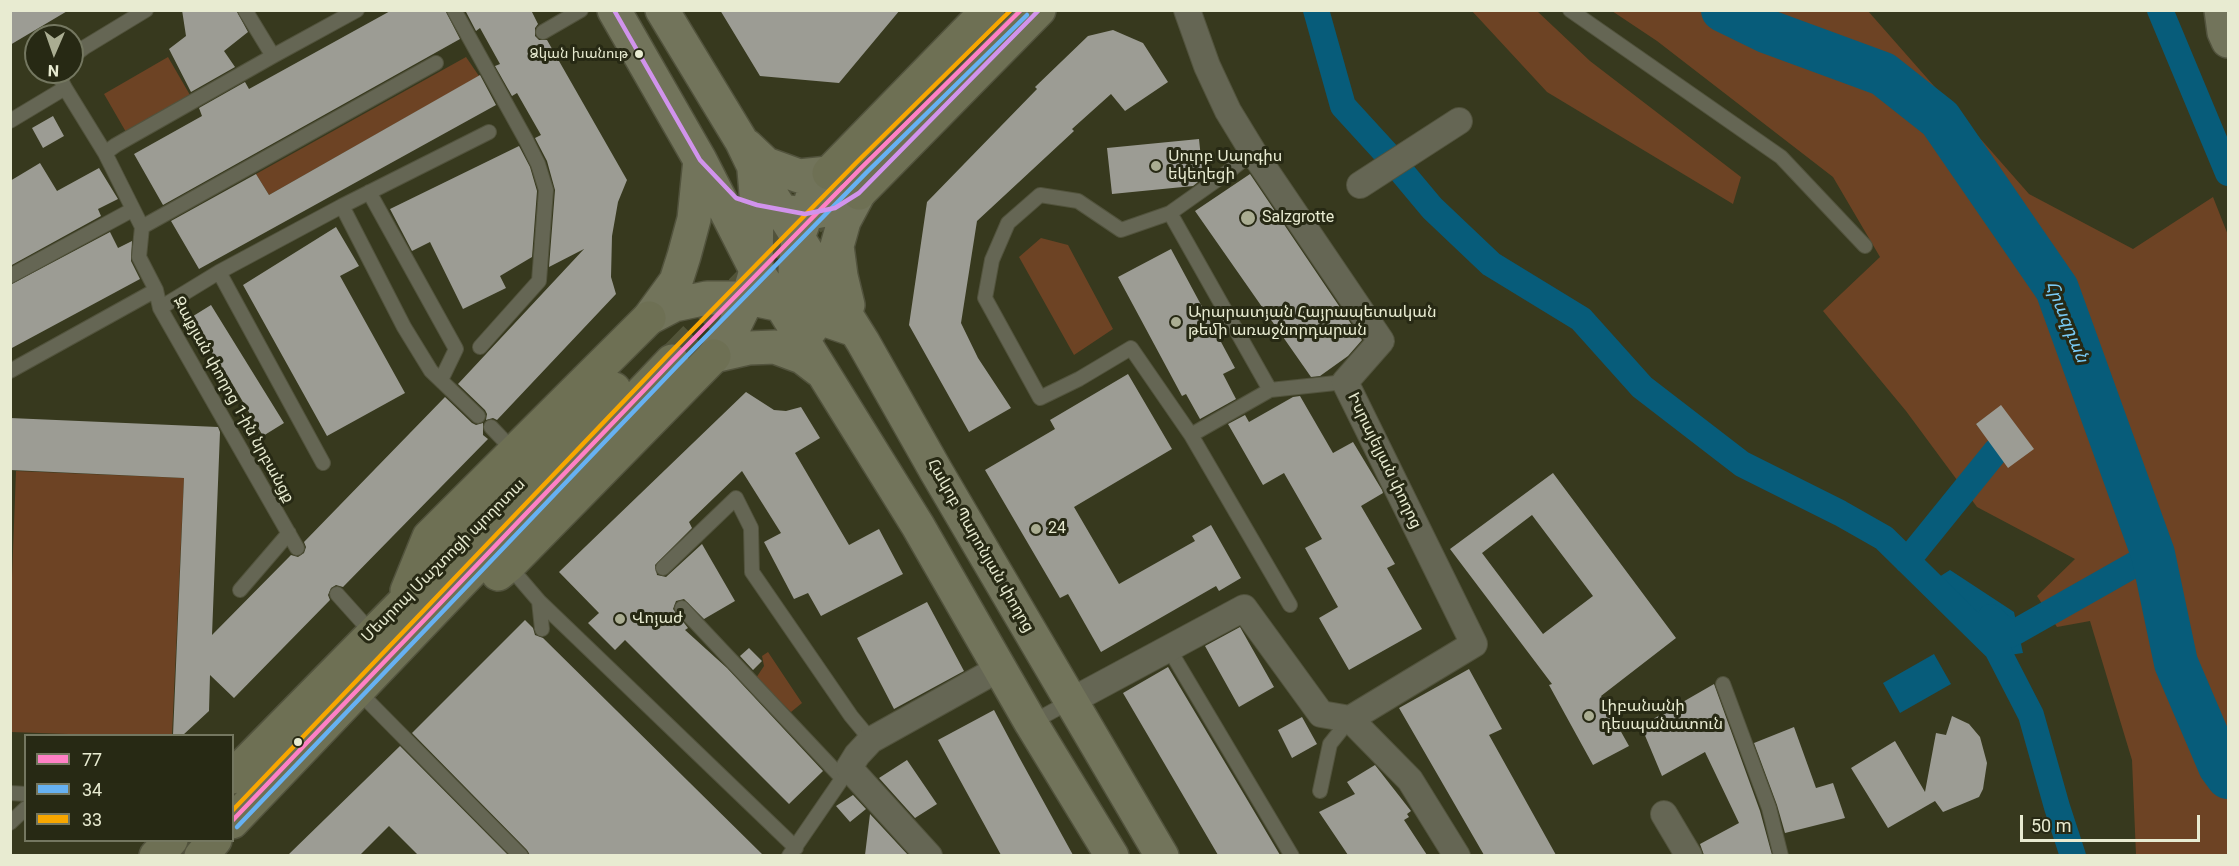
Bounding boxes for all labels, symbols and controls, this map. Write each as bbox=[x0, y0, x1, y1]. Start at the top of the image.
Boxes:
north arrow bbox=[24, 24, 84, 84]
place label: Ձկան խանութ bbox=[530, 46, 628, 62]
marker: Ձկան խանութ bbox=[633, 48, 645, 60]
text: N bbox=[47, 61, 59, 80]
place label: Սուրբ Սարգիս եկեղեցի bbox=[1168, 147, 1282, 185]
marker: Սուրբ Սարգիս եկեղեցի bbox=[1149, 159, 1163, 173]
place label: Salzgrotte bbox=[1262, 208, 1334, 228]
marker: Salzgrotte bbox=[1239, 209, 1257, 227]
water label: Հրազդան bbox=[2040, 278, 2092, 366]
street label: Զաքյան փողոց 1-ին նրբանցք bbox=[168, 294, 298, 506]
place label: Արարատյան Հայրապետական թեմի առաջնորդարան bbox=[1188, 303, 1437, 341]
marker: Արարատյան Հայրապետական թեմի առաջնորդարան bbox=[1169, 315, 1183, 329]
street label: Իսրայելյան փողոց bbox=[1343, 390, 1425, 532]
street label: Հակոբ Պարոնյան փողոց bbox=[922, 456, 1038, 636]
street label: Մեսրոպ Մաշտոցի պողոտա bbox=[358, 475, 530, 647]
place label: 24 bbox=[1048, 519, 1066, 539]
marker: 24 bbox=[1029, 522, 1043, 536]
place label: Վոյաժ bbox=[632, 609, 683, 629]
marker: Վոյաժ bbox=[613, 612, 627, 626]
place label: Լիբանանի դեսպանատուն bbox=[1601, 697, 1723, 735]
marker: Լիբանանի դեսպանատուն bbox=[1582, 709, 1596, 723]
legend bbox=[24, 734, 234, 842]
unlabelled marker bbox=[292, 736, 304, 748]
text: 77 bbox=[82, 749, 102, 770]
text: 34 bbox=[82, 779, 102, 800]
scale bar bbox=[2023, 803, 2203, 841]
text: 33 bbox=[82, 809, 102, 830]
text: 50 m bbox=[2031, 815, 2071, 836]

